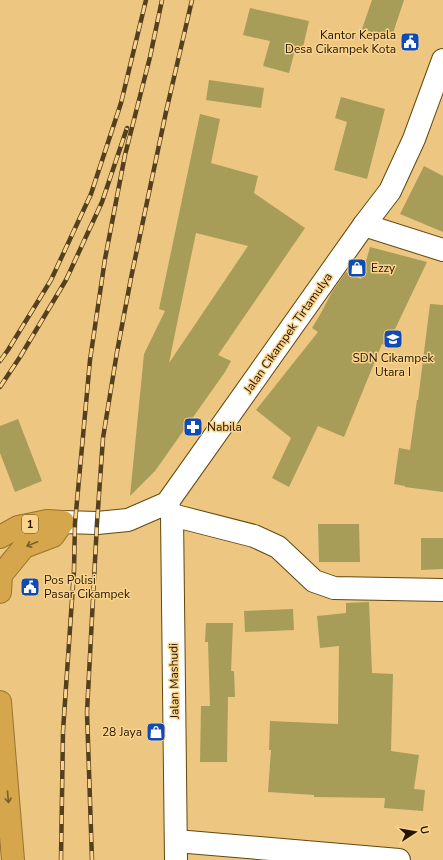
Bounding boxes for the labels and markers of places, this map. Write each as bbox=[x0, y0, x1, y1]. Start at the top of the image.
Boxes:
place label: Kantor Kepala Desa Cikampek Kota bbox=[285, 27, 396, 57]
public building icon: Kantor Kepala Desa Cikampek Kota bbox=[399, 31, 421, 53]
shop icon: Ezzy bbox=[346, 257, 368, 279]
place label: Ezzy bbox=[371, 260, 396, 276]
school or university icon: SDN Cikampek Utara I bbox=[382, 328, 404, 350]
place label: SDN Cikampek Utara I bbox=[352, 350, 435, 380]
pharmacy icon: Nabila bbox=[182, 416, 204, 438]
place label: Nabila bbox=[207, 419, 242, 435]
place label: Pos Polisi Pasar Cikampek bbox=[44, 572, 131, 602]
public building icon: Pos Polisi Pasar Cikampek bbox=[19, 576, 41, 598]
shop icon: 28 Jaya bbox=[145, 721, 167, 743]
place label: 28 Jaya bbox=[102, 724, 142, 740]

